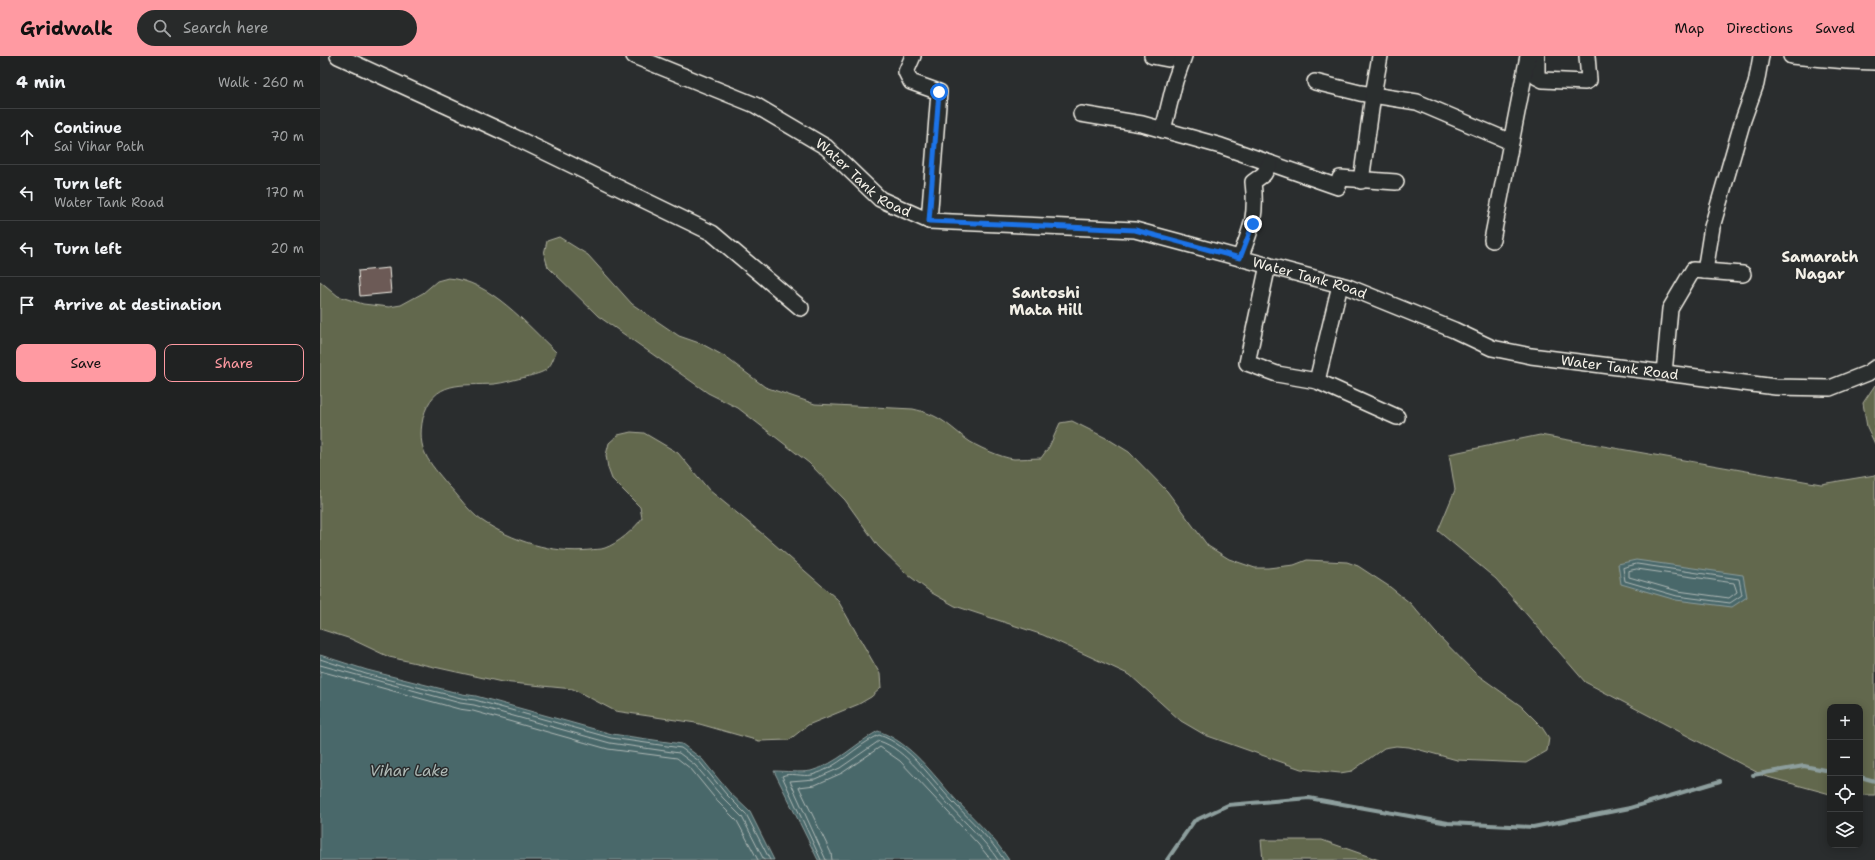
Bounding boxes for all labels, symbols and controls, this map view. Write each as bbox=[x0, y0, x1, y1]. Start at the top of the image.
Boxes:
search box bbox=[137, 10, 417, 46]
text: Gridwalk bbox=[20, 16, 113, 41]
icon: search bbox=[151, 17, 173, 39]
text: Search here bbox=[183, 18, 269, 38]
text: Map bbox=[1675, 19, 1705, 37]
text: Directions bbox=[1727, 19, 1793, 37]
text: Saved bbox=[1815, 19, 1855, 37]
text: 4 min bbox=[16, 71, 66, 93]
text: Walk · 260 m bbox=[218, 74, 304, 91]
route start bbox=[930, 83, 948, 101]
text: Continue bbox=[54, 118, 122, 138]
icon: ahead bbox=[16, 126, 38, 148]
text: 70 m bbox=[270, 128, 304, 145]
street label: Water Tank Road bbox=[813, 134, 914, 221]
text: Sai Vihar Path bbox=[54, 138, 144, 155]
text: Turn left bbox=[54, 174, 122, 194]
icon: left bbox=[16, 182, 38, 204]
text: 170 m bbox=[266, 184, 304, 201]
text: Water Tank Road bbox=[54, 194, 164, 211]
route end bbox=[1244, 215, 1262, 233]
icon: left bbox=[16, 238, 38, 260]
text: Turn left bbox=[54, 239, 122, 259]
text: 20 m bbox=[271, 240, 304, 257]
district label: Samarath Nagar bbox=[1781, 247, 1859, 284]
street label: Water Tank Road bbox=[1250, 253, 1370, 303]
district label: Santoshi Mata Hill bbox=[1009, 283, 1083, 320]
icon: arrive bbox=[16, 294, 38, 316]
text: Arrive at destination bbox=[54, 295, 222, 315]
button: Save bbox=[16, 344, 156, 382]
button: Share bbox=[164, 344, 304, 382]
street label: Water Tank Road bbox=[1560, 351, 1680, 384]
map controls bbox=[1827, 704, 1863, 848]
button: + bbox=[1827, 704, 1863, 740]
button: − bbox=[1827, 740, 1863, 776]
water label: Vihar Lake bbox=[369, 761, 449, 781]
button: locate bbox=[1827, 776, 1863, 812]
button: layers bbox=[1827, 812, 1863, 848]

